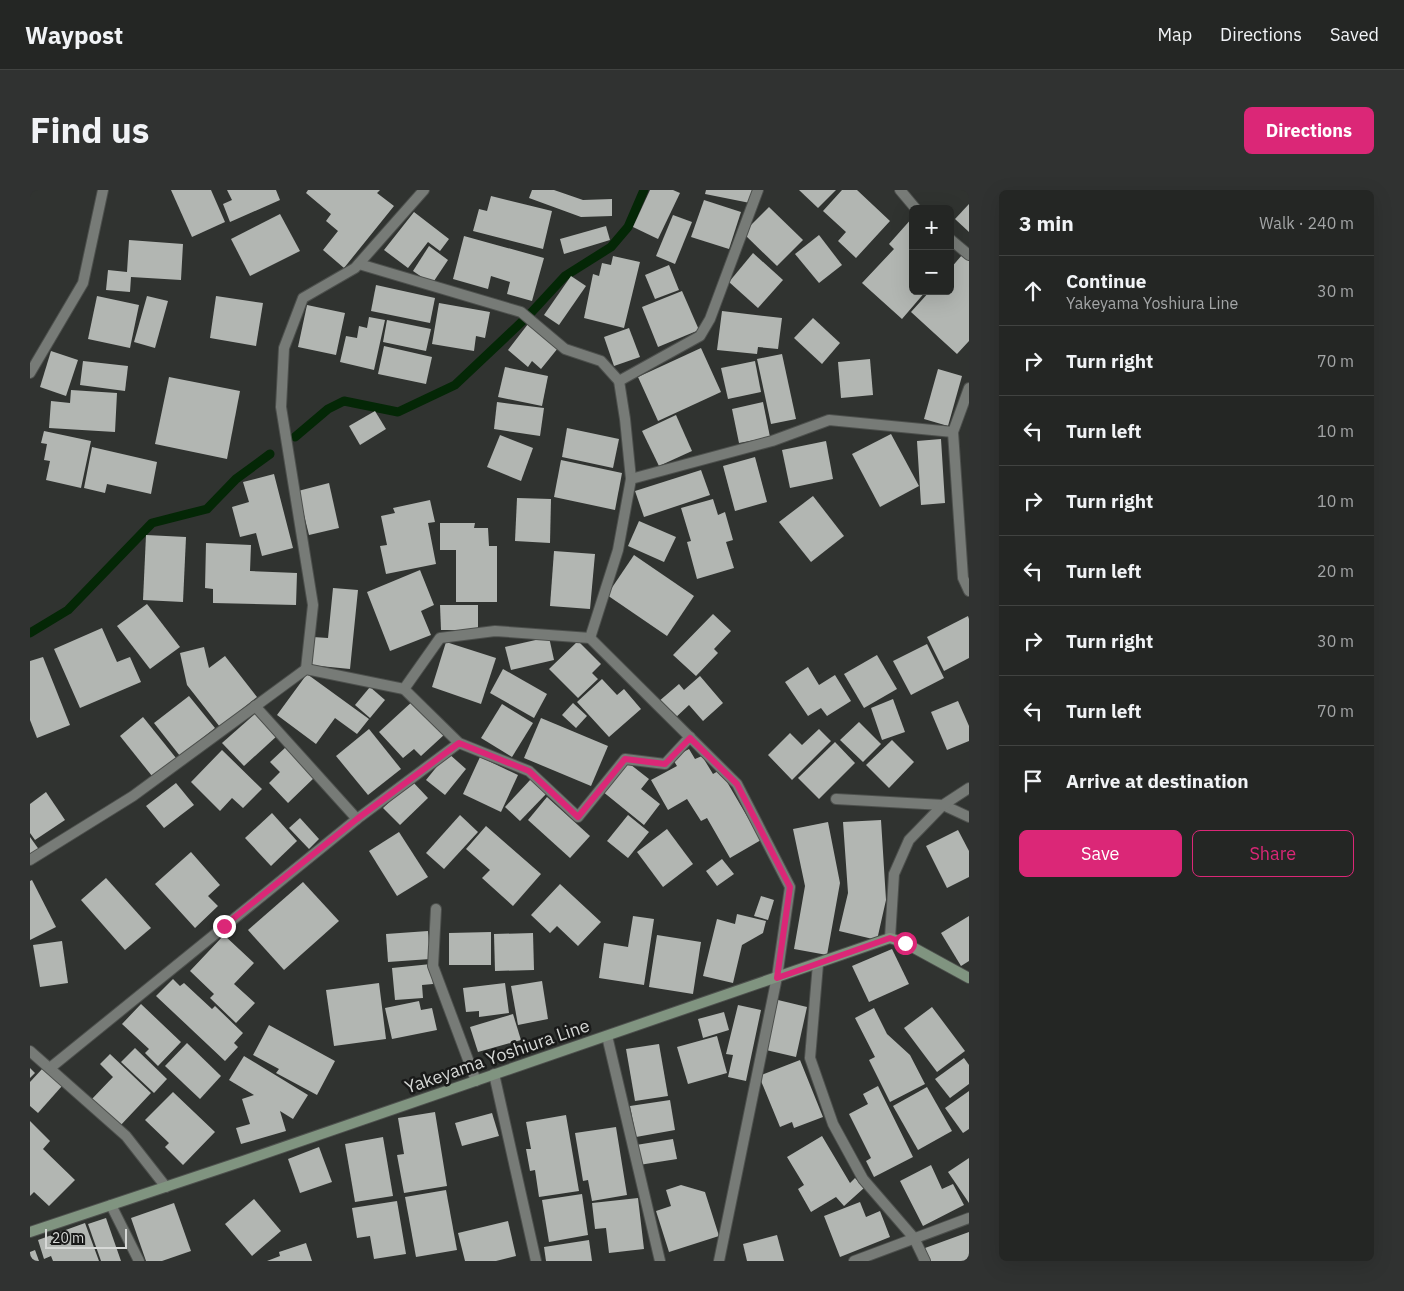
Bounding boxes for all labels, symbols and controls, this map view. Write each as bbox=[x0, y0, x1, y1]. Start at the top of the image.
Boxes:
text: Waypost bbox=[25, 19, 123, 51]
text: Map bbox=[1157, 23, 1192, 46]
text: Directions bbox=[1220, 23, 1302, 46]
text: Saved bbox=[1330, 23, 1379, 46]
text: Find us bbox=[30, 107, 149, 153]
button: Directions bbox=[1244, 107, 1374, 154]
map controls bbox=[909, 205, 954, 295]
button: + bbox=[909, 205, 954, 250]
text: 3 min bbox=[1019, 209, 1074, 237]
text: Walk · 240 m bbox=[1259, 213, 1354, 233]
button: − bbox=[909, 250, 954, 295]
text: Continue bbox=[1066, 269, 1146, 293]
icon: ahead bbox=[1019, 277, 1047, 305]
text: 30 m bbox=[1317, 281, 1354, 301]
text: Yakeyama Yoshiura Line bbox=[1066, 293, 1238, 313]
icon: right bbox=[1019, 347, 1047, 375]
text: Turn right bbox=[1066, 349, 1153, 373]
text: 70 m bbox=[1317, 351, 1354, 371]
icon: left bbox=[1019, 417, 1047, 445]
text: Turn left bbox=[1066, 419, 1142, 443]
text: 10 m bbox=[1317, 421, 1354, 441]
icon: right bbox=[1019, 487, 1047, 515]
text: Turn right bbox=[1066, 489, 1153, 513]
text: 10 m bbox=[1317, 491, 1354, 511]
icon: left bbox=[1019, 557, 1047, 585]
text: Turn left bbox=[1066, 559, 1142, 583]
text: 20 m bbox=[1317, 561, 1354, 581]
icon: right bbox=[1019, 627, 1047, 655]
text: Turn right bbox=[1066, 629, 1153, 653]
text: 30 m bbox=[1317, 631, 1354, 651]
icon: left bbox=[1019, 697, 1047, 725]
text: Turn left bbox=[1066, 699, 1142, 723]
text: 70 m bbox=[1317, 701, 1354, 721]
icon: arrive bbox=[1019, 767, 1047, 795]
text: Arrive at destination bbox=[1066, 769, 1249, 793]
button: Save bbox=[1019, 830, 1182, 877]
button: Share bbox=[1192, 830, 1354, 877]
route end bbox=[213, 915, 236, 938]
route start bbox=[894, 932, 917, 955]
street label: Yakeyama Yoshiura Line bbox=[402, 1014, 593, 1098]
scale bar bbox=[45, 1226, 128, 1249]
text: 20 m bbox=[52, 1229, 84, 1247]

